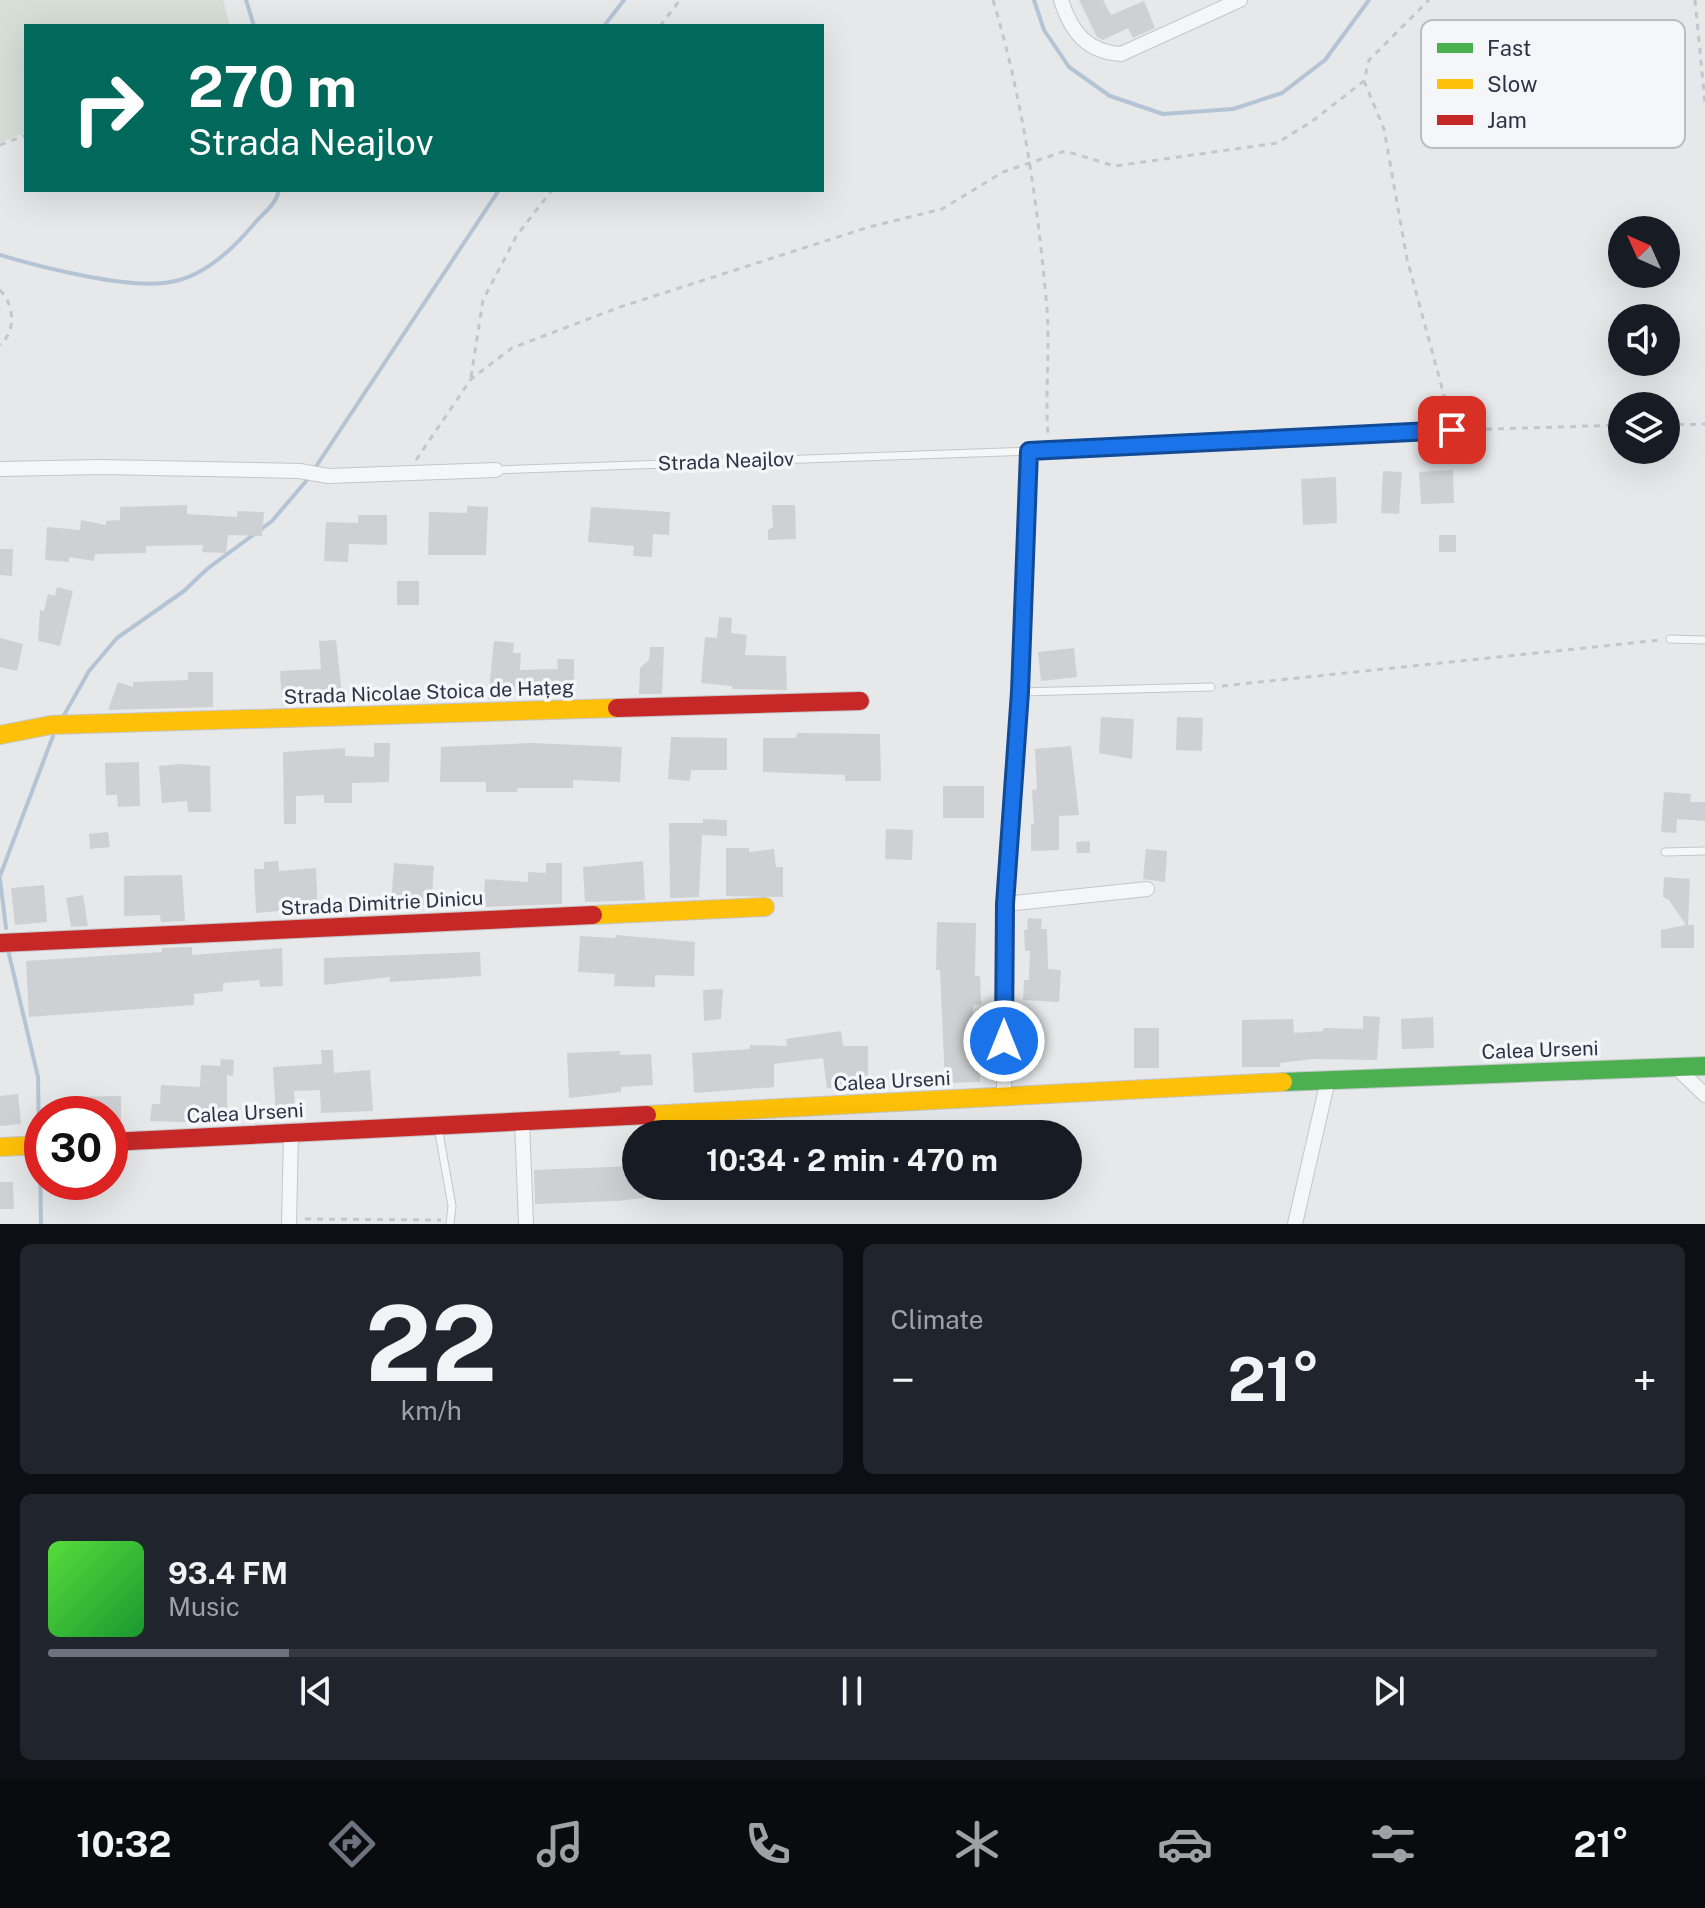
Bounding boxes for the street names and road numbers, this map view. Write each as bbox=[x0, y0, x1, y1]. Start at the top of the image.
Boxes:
street label: Strada Neajlov bbox=[657, 447, 795, 475]
street label: Strada Nicolae Stoica de Hațeg bbox=[283, 675, 575, 709]
street label: Strada Dimitrie Dinicu bbox=[280, 886, 484, 920]
street label: Calea Urseni bbox=[1481, 1036, 1599, 1064]
street label: Calea Urseni bbox=[833, 1066, 951, 1096]
street label: Calea Urseni bbox=[186, 1098, 304, 1128]

